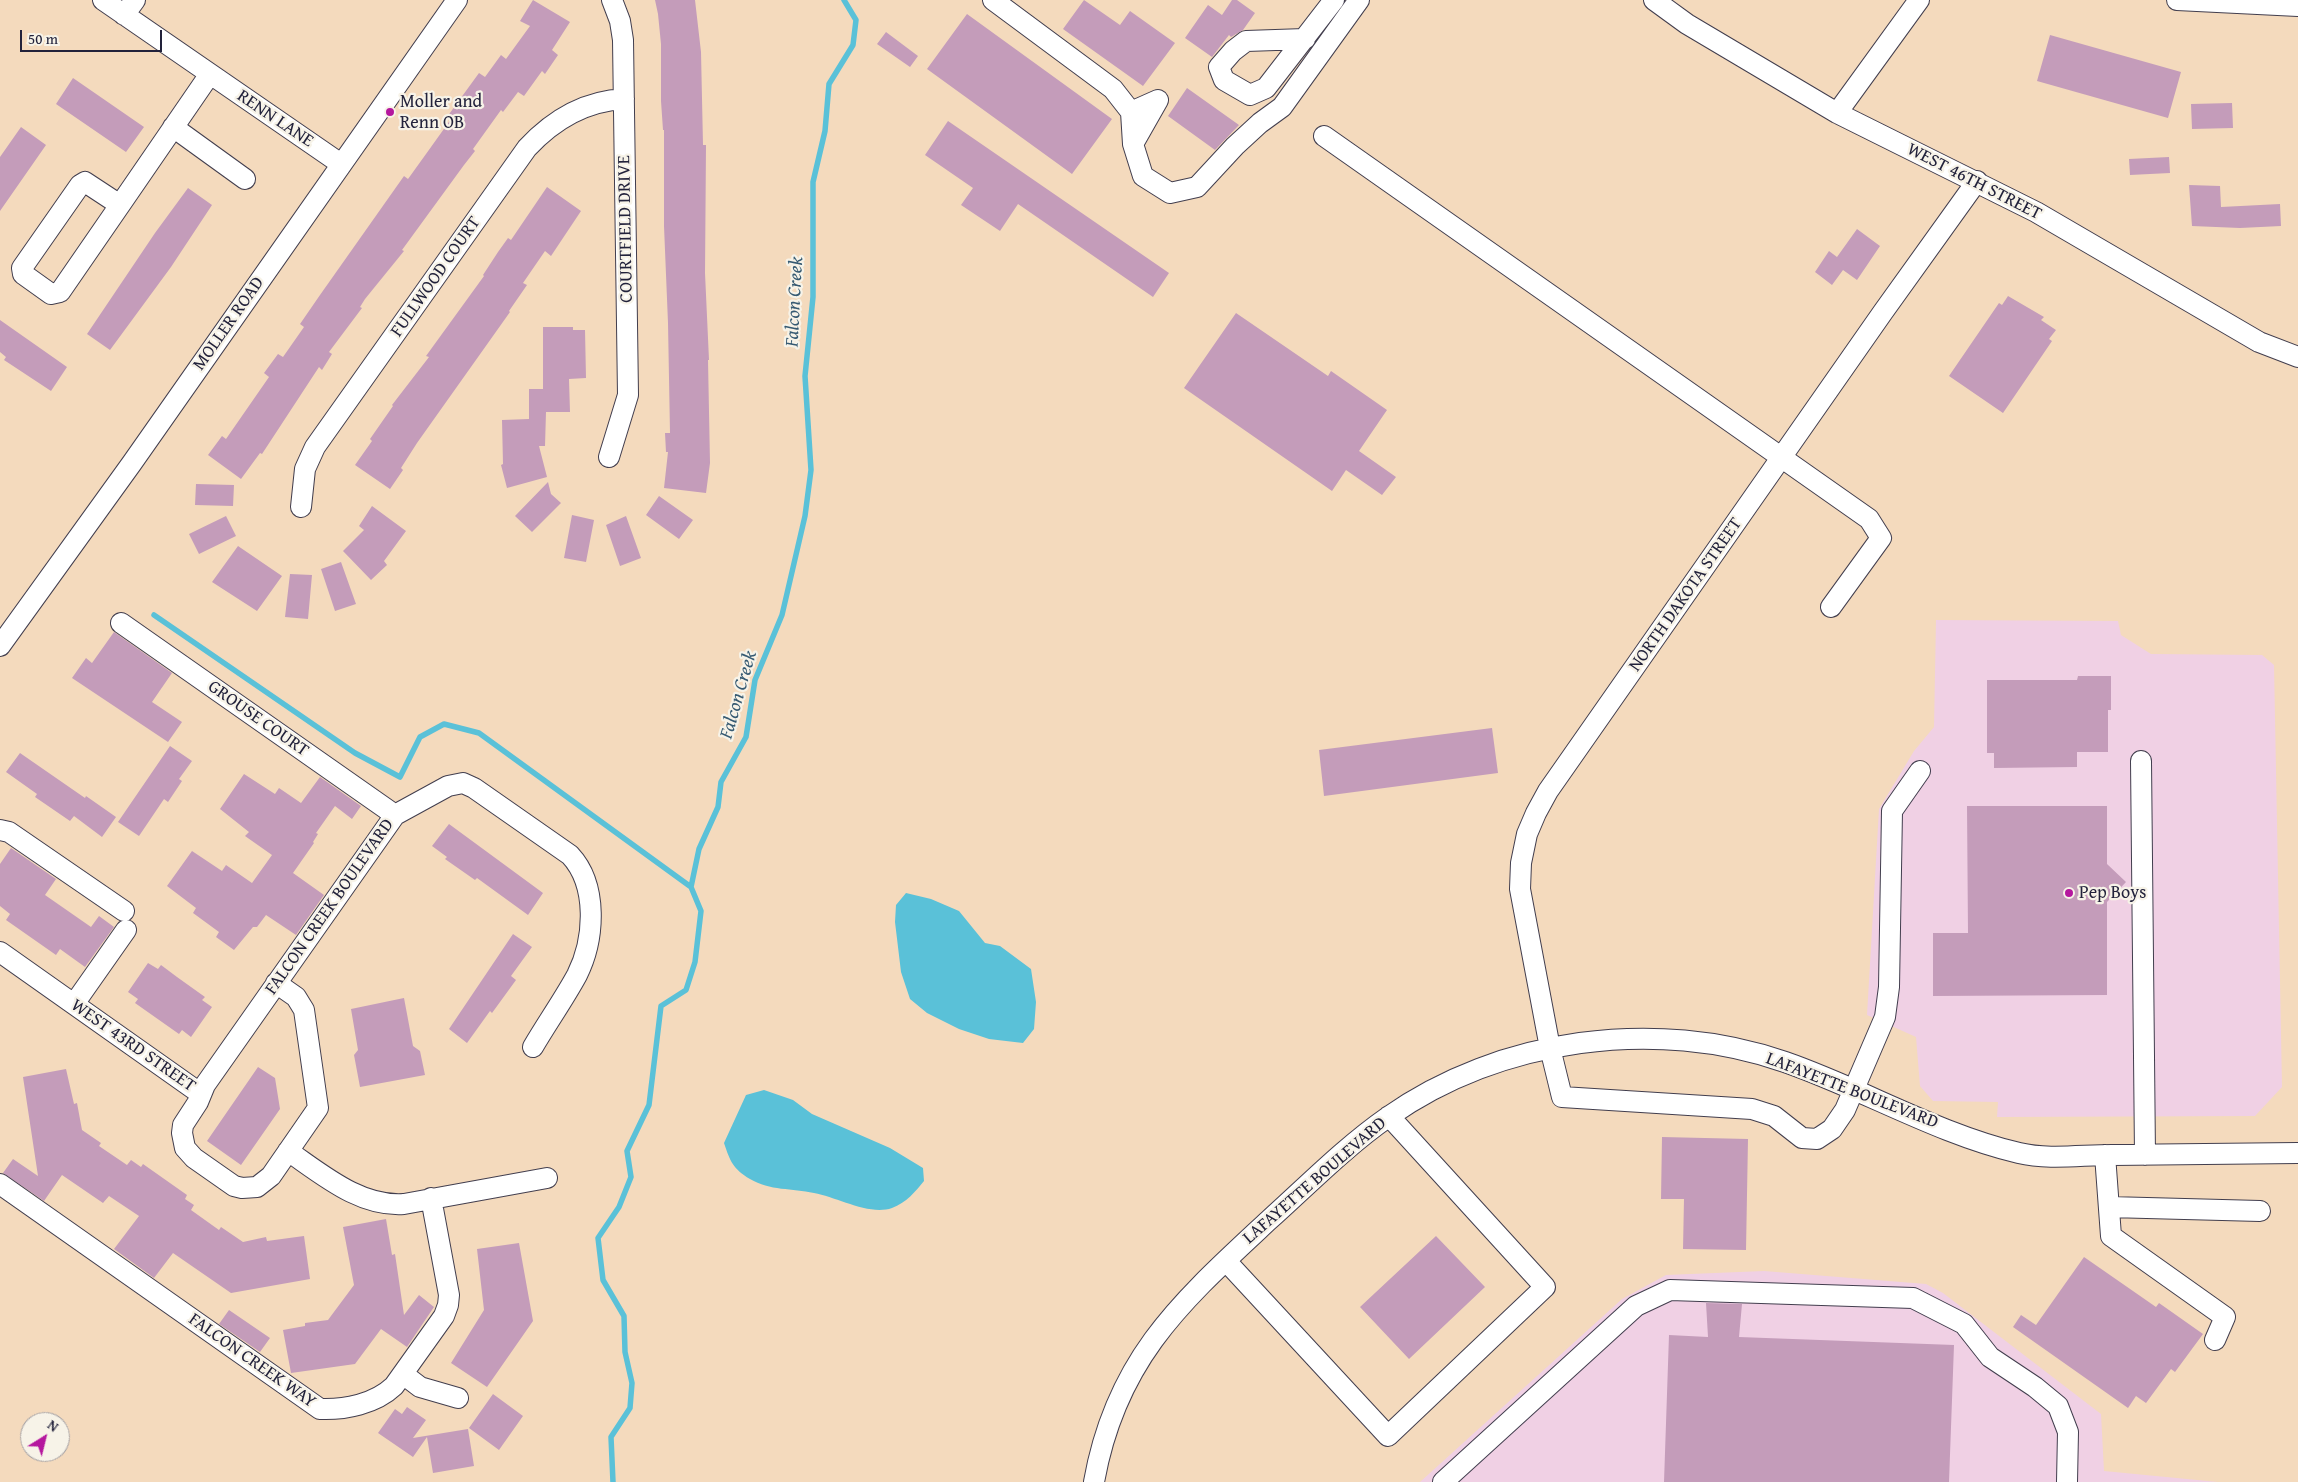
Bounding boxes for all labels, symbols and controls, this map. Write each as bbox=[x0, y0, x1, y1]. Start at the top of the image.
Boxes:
scale bar bbox=[22, 20, 165, 52]
text: 50 m bbox=[28, 28, 58, 49]
street label: RENN LANE bbox=[233, 86, 317, 152]
place label: Moller and Renn OB bbox=[400, 91, 482, 134]
marker: Moller and Renn OB bbox=[384, 106, 396, 118]
street label: WEST 46TH STREET bbox=[1903, 139, 2045, 225]
street label: COURTFIELD DRIVE bbox=[614, 155, 638, 303]
street label: FULLWOOD COURT bbox=[386, 213, 486, 341]
water label: Falcon Creek bbox=[781, 256, 809, 348]
street label: MOLLER ROAD bbox=[189, 273, 269, 375]
street label: NORTH DAKOTA STREET bbox=[1625, 514, 1747, 676]
water label: Falcon Creek bbox=[716, 648, 762, 742]
street label: GROUSE COURT bbox=[203, 676, 313, 762]
street label: FALCON CREEK BOULEVARD bbox=[261, 815, 399, 999]
place label: Pep Boys bbox=[2079, 882, 2146, 904]
marker: Pep Boys bbox=[2063, 887, 2075, 899]
street label: WEST 43RD STREET bbox=[66, 995, 200, 1097]
street label: LAFAYETTE BOULEVARD bbox=[1763, 1048, 1941, 1134]
street label: LAFAYETTE BOULEVARD bbox=[1239, 1113, 1391, 1249]
street label: FALCON CREEK WAY bbox=[184, 1309, 320, 1413]
north arrow bbox=[20, 1412, 70, 1462]
text: N bbox=[44, 1415, 63, 1437]

